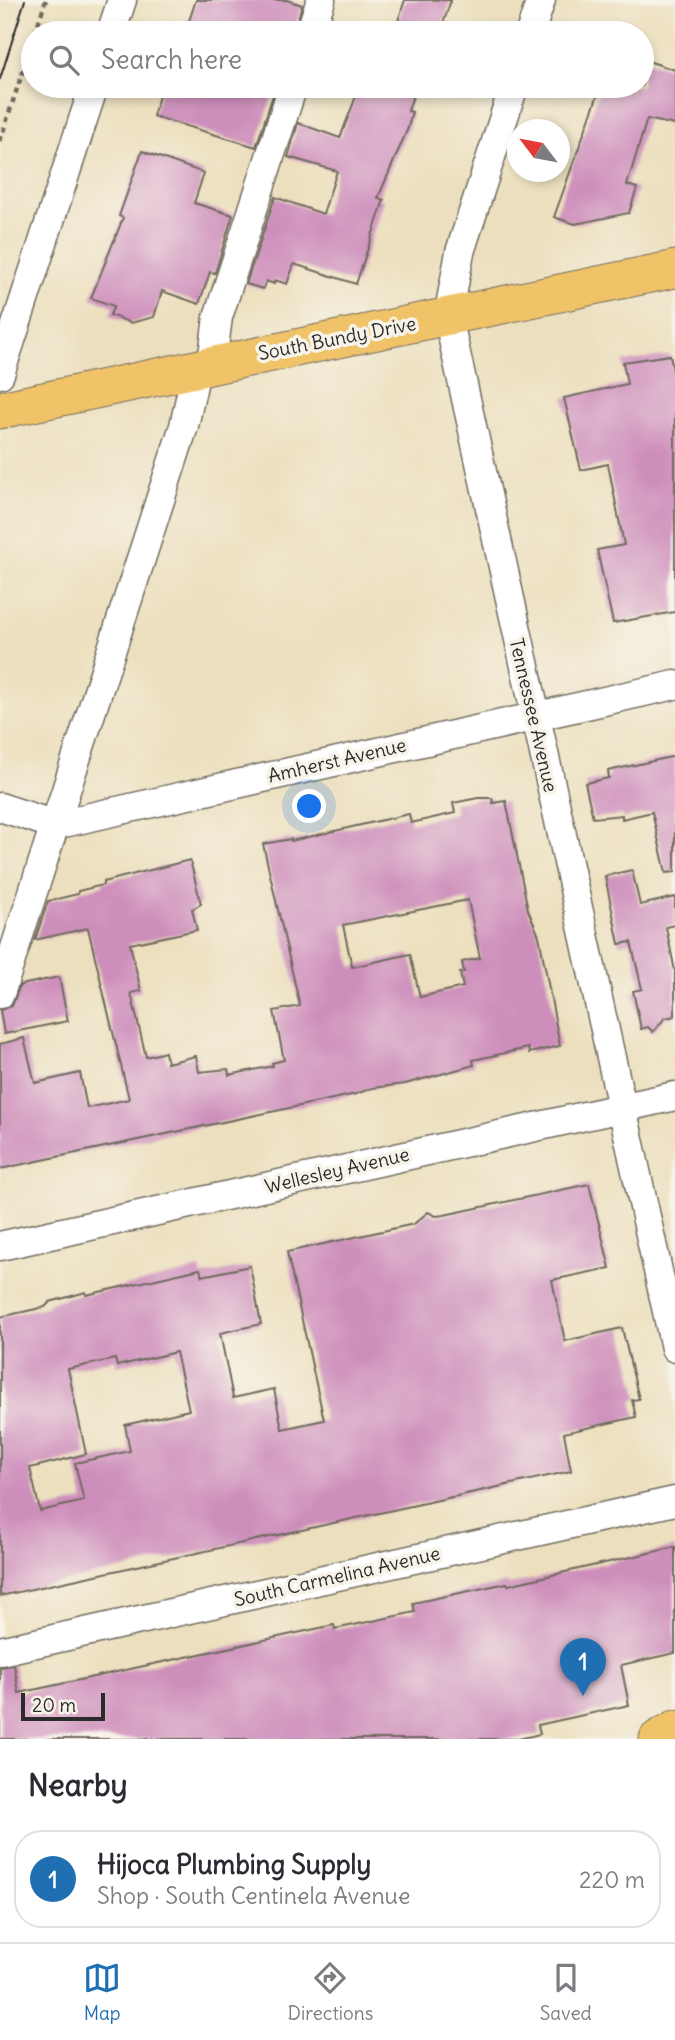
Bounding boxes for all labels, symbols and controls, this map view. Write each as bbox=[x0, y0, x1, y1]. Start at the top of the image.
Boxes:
search box bbox=[21, 21, 654, 98]
icon: search bbox=[45, 41, 83, 79]
text: Search here bbox=[101, 43, 242, 76]
north arrow bbox=[507, 119, 570, 182]
street label: South Bundy Drive bbox=[256, 311, 418, 365]
street label: Tennessee Avenue bbox=[505, 636, 563, 794]
street label: Amherst Avenue bbox=[266, 732, 408, 788]
your location bbox=[292, 789, 326, 823]
street label: Wellesley Avenue bbox=[262, 1142, 412, 1198]
street label: South Carmelina Avenue bbox=[232, 1541, 442, 1611]
pin: 1 bbox=[560, 1638, 606, 1696]
scale bar bbox=[21, 1690, 105, 1722]
text: 20 m bbox=[32, 1693, 76, 1717]
text: Nearby bbox=[28, 1766, 128, 1804]
text: Hijoca Plumbing Supply bbox=[97, 1848, 371, 1881]
text: 1 bbox=[48, 1865, 58, 1894]
text: 220 m bbox=[579, 1865, 645, 1894]
text: Shop · South Centinela Avenue bbox=[97, 1881, 410, 1910]
tab: Map bbox=[83, 1959, 121, 2025]
tab: Directions bbox=[288, 1959, 373, 2025]
tab: Saved bbox=[540, 1959, 592, 2025]

